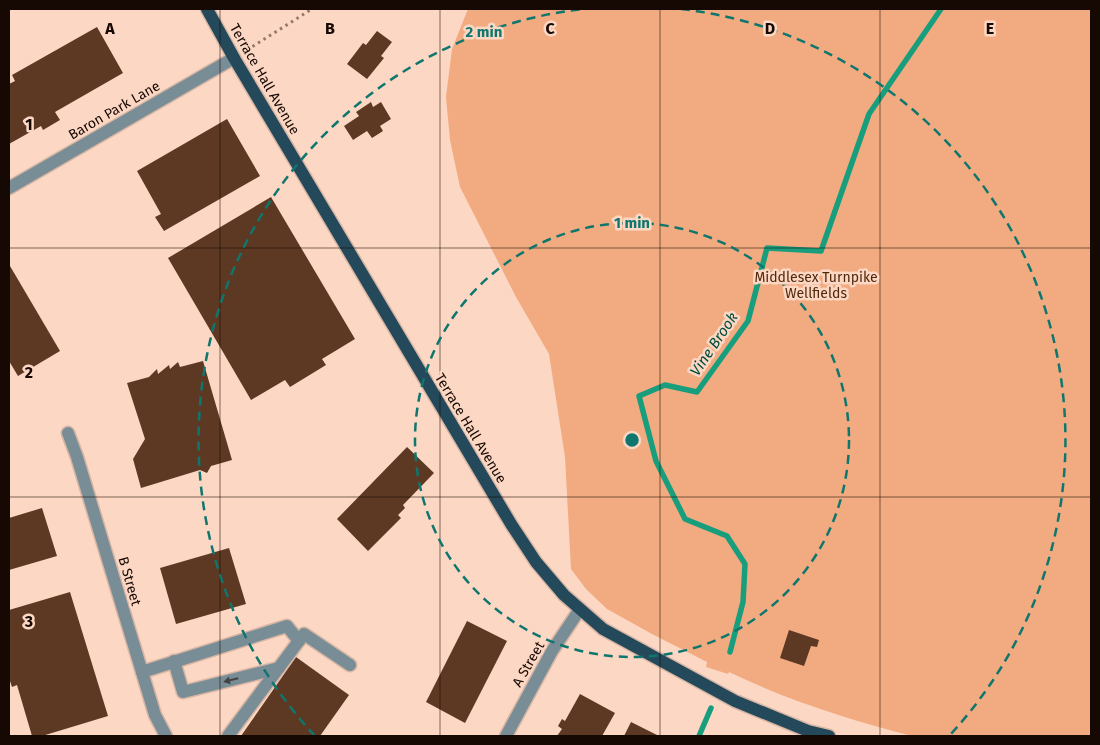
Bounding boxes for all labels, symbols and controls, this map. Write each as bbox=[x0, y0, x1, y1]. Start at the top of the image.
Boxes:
text: A bbox=[104, 19, 115, 38]
text: B bbox=[325, 19, 335, 38]
text: C bbox=[545, 19, 555, 38]
text: D bbox=[765, 19, 775, 38]
text: E bbox=[986, 19, 994, 38]
street label: Terrace Hall Avenue bbox=[226, 21, 303, 138]
text: 2 min bbox=[466, 23, 502, 41]
street label: Baron Park Lane bbox=[66, 77, 163, 143]
text: 1 bbox=[25, 115, 33, 134]
text: 1 min bbox=[614, 214, 650, 232]
park label: Middlesex Turnpike Wellfields bbox=[754, 269, 878, 302]
water label: Vine Brook bbox=[686, 309, 742, 379]
text: 2 bbox=[25, 363, 33, 382]
street label: Terrace Hall Avenue bbox=[431, 370, 510, 486]
centre of rings bbox=[623, 431, 641, 449]
street label: B Street bbox=[114, 555, 145, 609]
text: 3 bbox=[24, 612, 33, 631]
street label: A Street bbox=[509, 638, 549, 690]
one-way arrow bbox=[224, 676, 239, 684]

